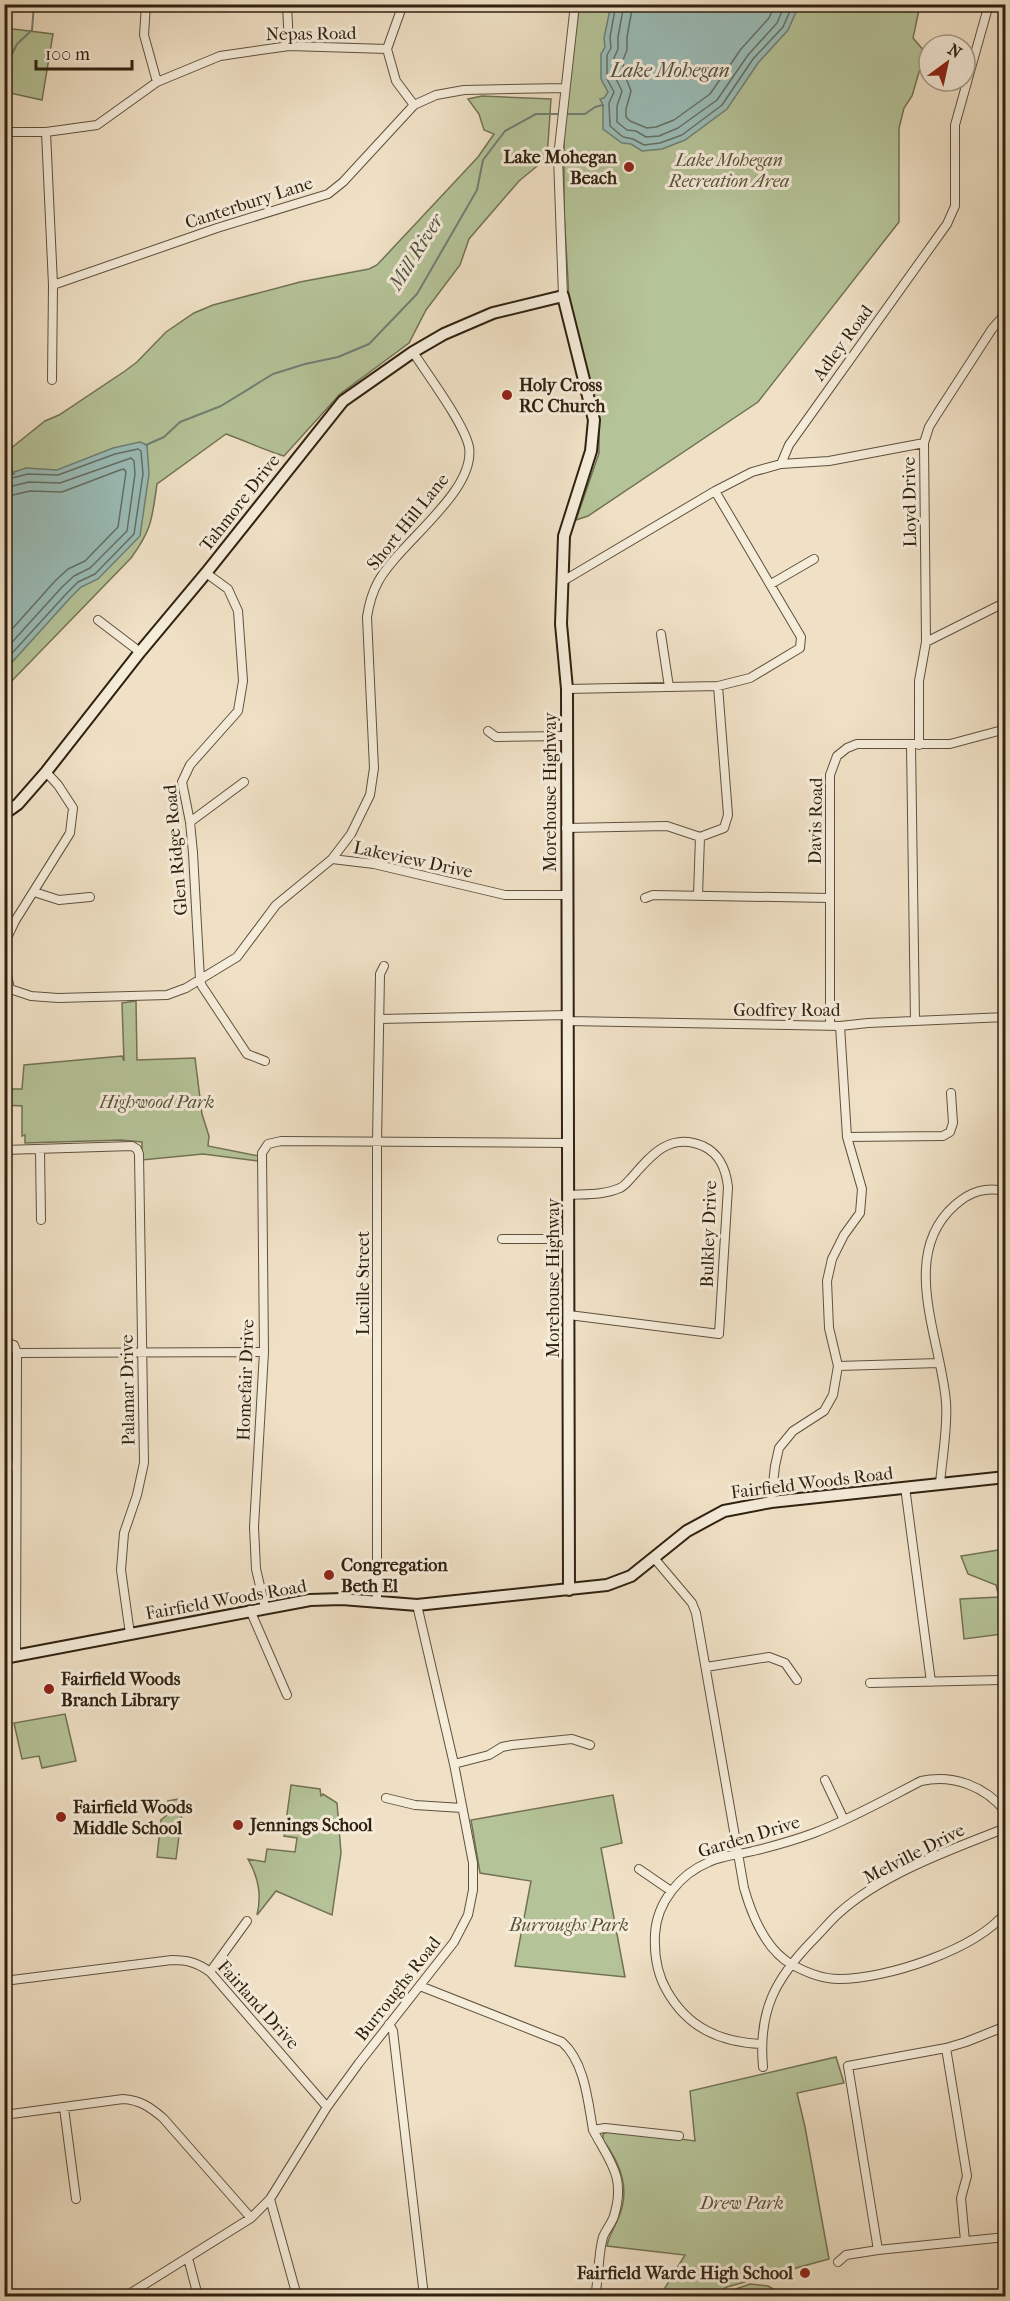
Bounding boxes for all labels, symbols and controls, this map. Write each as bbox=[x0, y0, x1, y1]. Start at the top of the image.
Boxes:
street label: Nepas Road bbox=[265, 23, 357, 45]
scale bar bbox=[36, 33, 132, 71]
north arrow bbox=[917, 33, 977, 93]
text: N bbox=[945, 40, 966, 63]
text: 100 m bbox=[45, 44, 90, 65]
water label: Lake Mohegan bbox=[608, 59, 730, 82]
place label: Lake Mohegan Beach bbox=[503, 147, 618, 189]
park label: Lake Mohegan Recreation Area bbox=[668, 150, 790, 192]
marker: Lake Mohegan Beach bbox=[622, 160, 636, 174]
street label: Canterbury Lane bbox=[183, 172, 315, 234]
water label: Mill River bbox=[383, 208, 449, 296]
street label: Adley Road bbox=[808, 301, 878, 386]
place label: Holy Cross RC Church bbox=[519, 375, 606, 417]
marker: Holy Cross RC Church bbox=[500, 388, 514, 402]
street label: Tahmore Drive bbox=[196, 450, 284, 556]
street label: Lloyd Drive bbox=[899, 456, 921, 548]
street label: Short Hill Lane bbox=[363, 469, 453, 575]
street label: Morehouse Highway bbox=[540, 711, 561, 872]
street label: Davis Road bbox=[805, 777, 827, 865]
street label: Glen Ridge Road bbox=[160, 784, 192, 916]
street label: Lakeview Drive bbox=[352, 837, 475, 883]
street label: Godfrey Road bbox=[733, 1000, 841, 1021]
park label: Highwood Park bbox=[99, 1092, 214, 1113]
street label: Bulkley Drive bbox=[697, 1180, 721, 1288]
street label: Morehouse Highway bbox=[543, 1197, 564, 1358]
street label: Lucille Street bbox=[353, 1230, 374, 1335]
street label: Homefair Drive bbox=[233, 1319, 259, 1441]
street label: Palamar Drive bbox=[117, 1334, 139, 1446]
street label: Fairfield Woods Road bbox=[730, 1463, 895, 1503]
place label: Congregation Beth El bbox=[341, 1555, 448, 1597]
marker: Congregation Beth El bbox=[322, 1568, 336, 1582]
street label: Fairfield Woods Road bbox=[144, 1575, 308, 1625]
place label: Fairfield Woods Branch Library bbox=[60, 1669, 181, 1711]
marker: Fairfield Woods Branch Library bbox=[42, 1682, 56, 1696]
place label: Fairfield Woods Middle School bbox=[72, 1797, 193, 1839]
marker: Fairfield Woods Middle School bbox=[54, 1810, 68, 1824]
street label: Garden Drive bbox=[695, 1812, 803, 1862]
place label: Jennings School bbox=[248, 1815, 373, 1836]
marker: Jennings School bbox=[231, 1818, 245, 1832]
street label: Melville Drive bbox=[860, 1819, 968, 1888]
park label: Burroughs Park bbox=[508, 1915, 629, 1936]
street label: Burroughs Road bbox=[351, 1933, 445, 2045]
street label: Fairland Drive bbox=[213, 1956, 303, 2054]
park label: Drew Park bbox=[699, 2193, 784, 2214]
place label: Fairfield Warde High School bbox=[576, 2263, 794, 2284]
marker: Fairfield Warde High School bbox=[798, 2266, 812, 2280]

